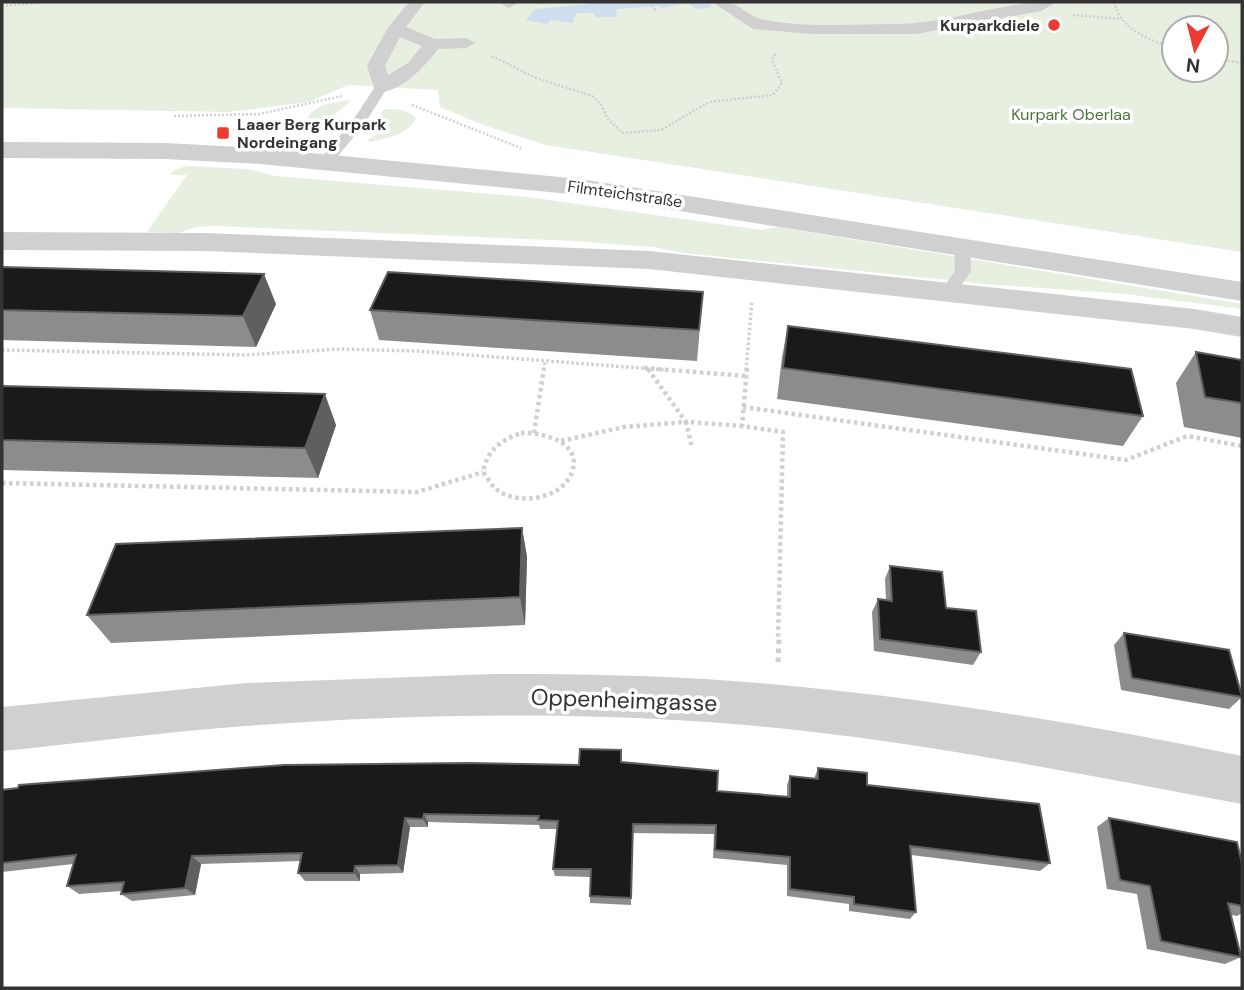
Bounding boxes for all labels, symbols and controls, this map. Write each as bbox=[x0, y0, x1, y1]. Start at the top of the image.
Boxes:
north arrow bbox=[1160, 14, 1230, 84]
place label: Kurparkdiele bbox=[940, 15, 1040, 36]
marker: Kurparkdiele bbox=[1046, 17, 1062, 33]
text: N bbox=[1185, 52, 1201, 79]
park label: Kurpark Oberlaa bbox=[1011, 104, 1131, 125]
place label: Laaer Berg Kurpark Nordeingang bbox=[237, 114, 387, 153]
marker: Laaer Berg Kurpark Nordeingang bbox=[215, 125, 231, 141]
street label: Filmteichstraße bbox=[566, 176, 684, 212]
street label: Oppenheimgasse bbox=[530, 682, 718, 718]

